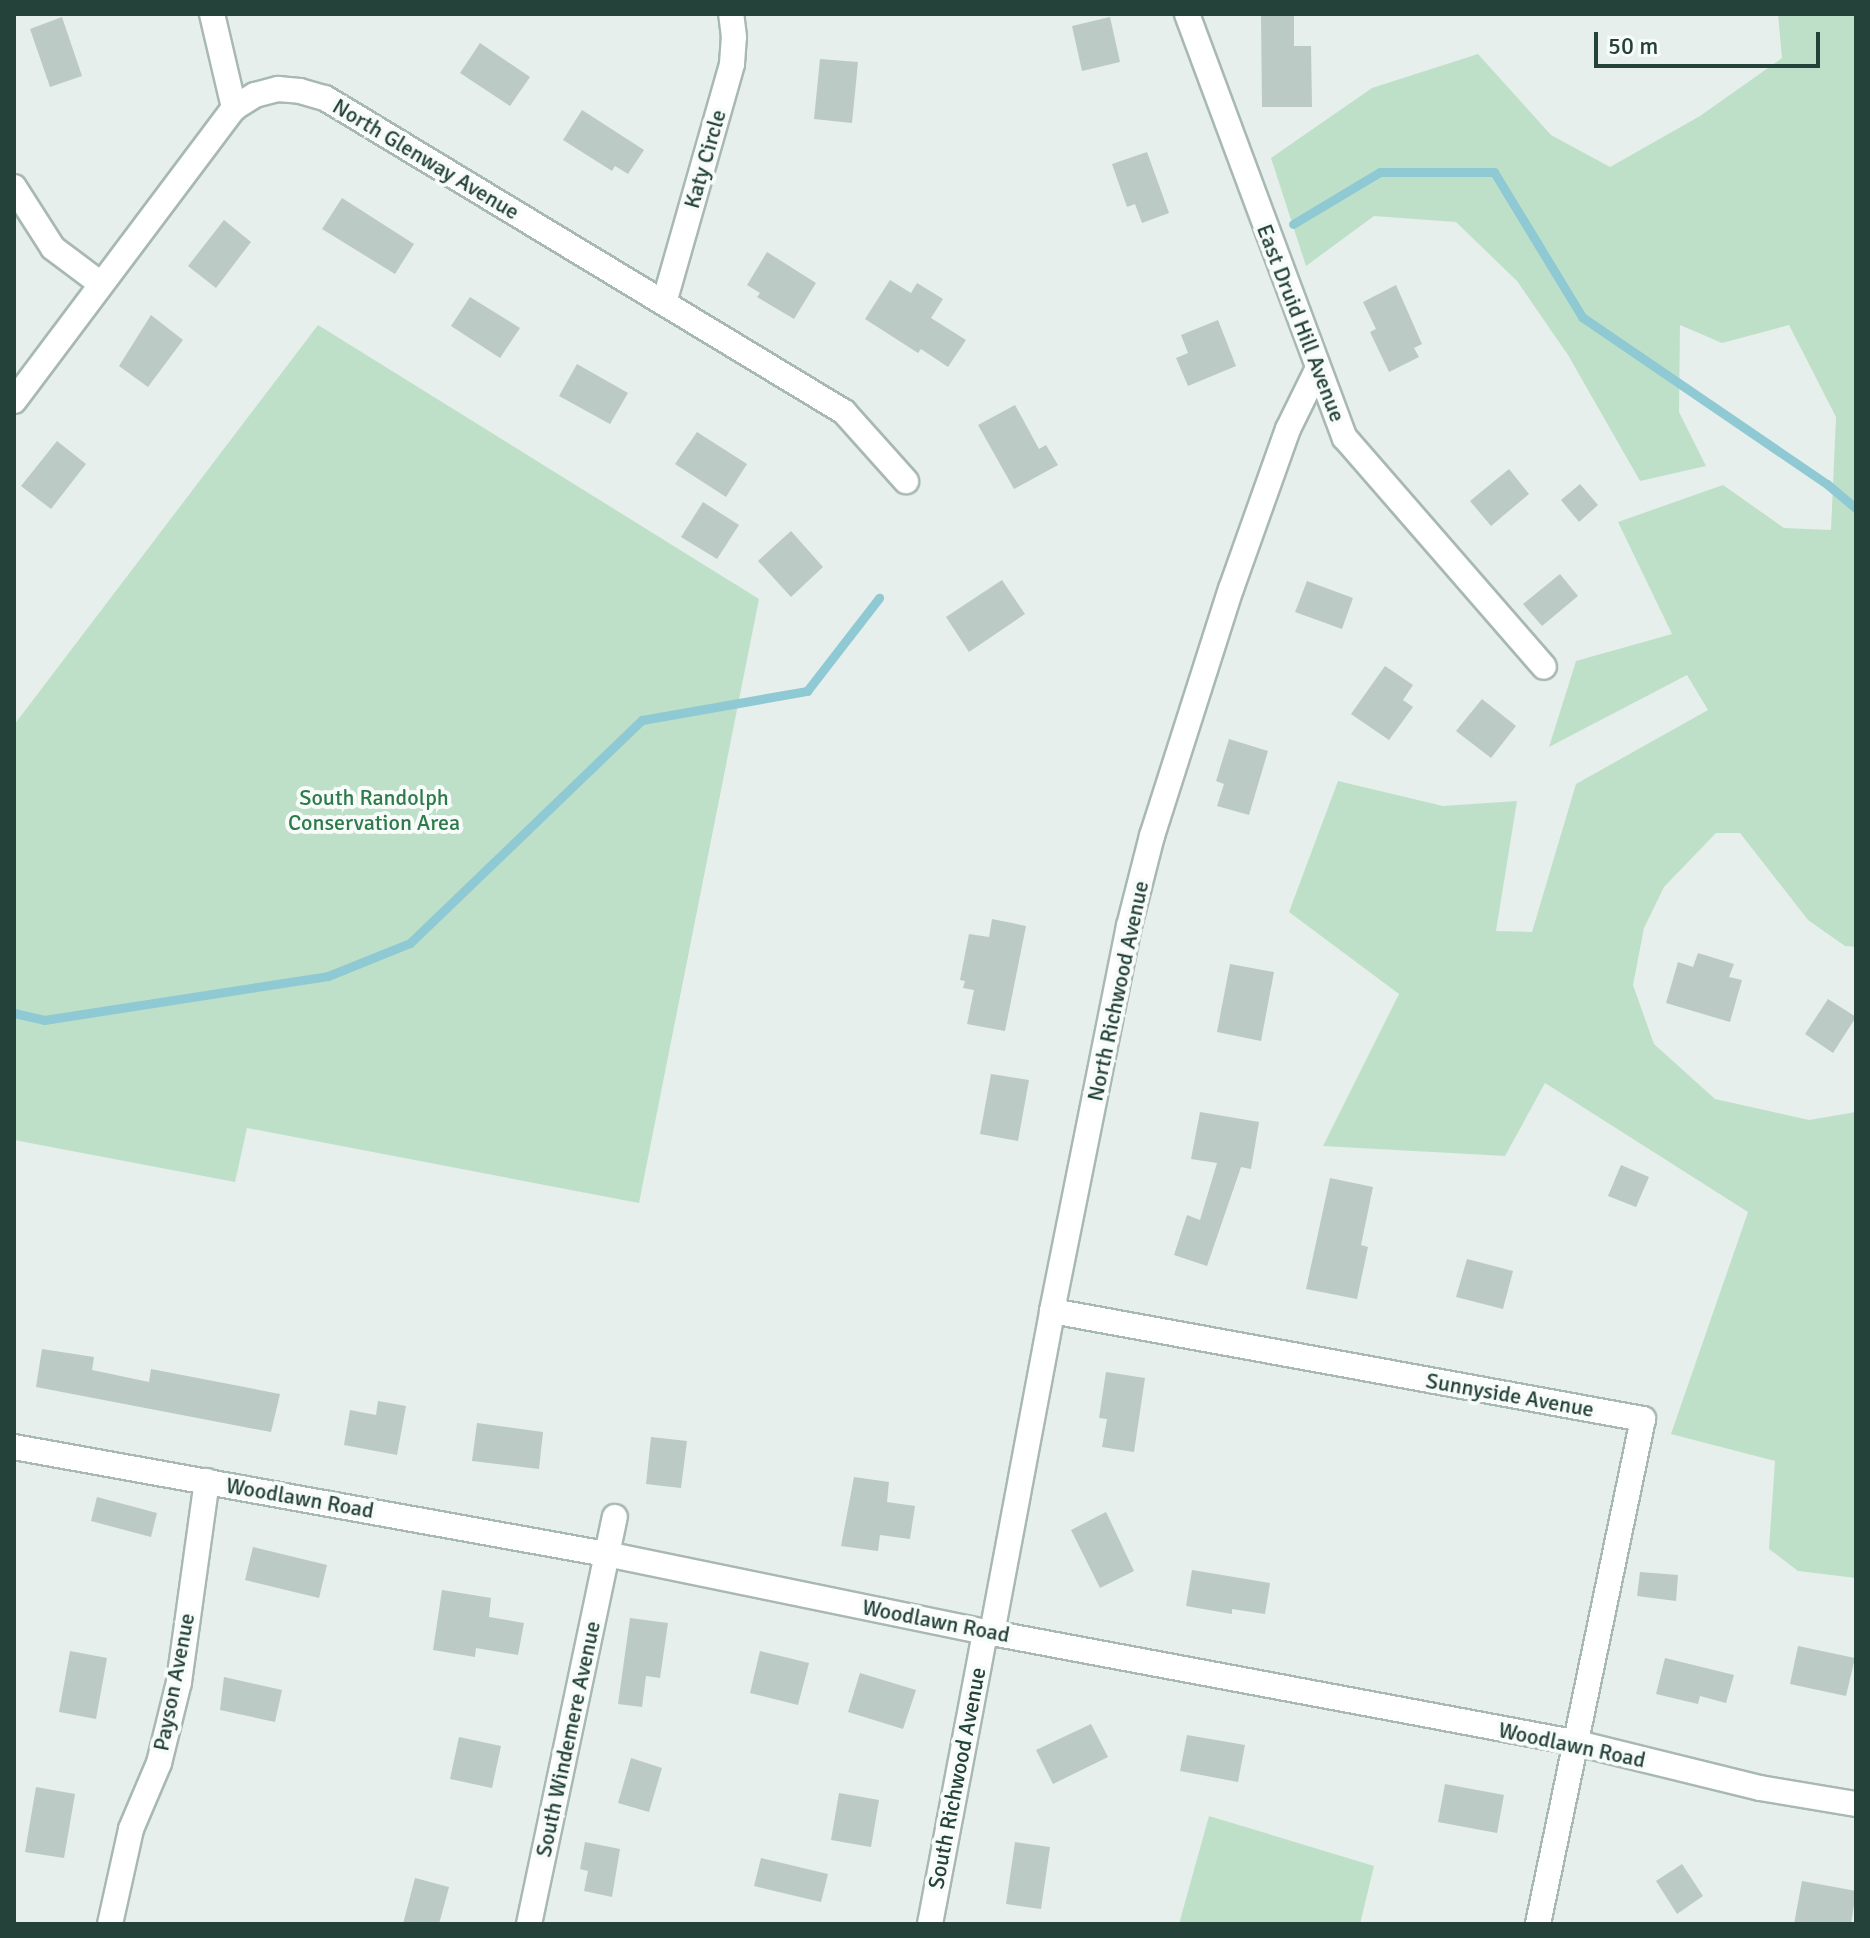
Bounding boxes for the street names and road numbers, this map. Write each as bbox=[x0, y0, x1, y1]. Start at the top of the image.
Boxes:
street label: North Glenway Avenue bbox=[328, 93, 524, 225]
street label: Katy Circle bbox=[678, 107, 732, 211]
street label: East Druid Hill Avenue bbox=[1251, 220, 1351, 426]
street label: North Richwood Avenue bbox=[1082, 878, 1154, 1104]
street label: Sunnyside Avenue bbox=[1424, 1367, 1596, 1423]
street label: Woodlawn Road bbox=[224, 1472, 376, 1524]
street label: Woodlawn Road bbox=[860, 1594, 1012, 1648]
street label: Payson Avenue bbox=[148, 1611, 200, 1753]
street label: South Windemere Avenue bbox=[530, 1619, 606, 1859]
street label: South Richwood Avenue bbox=[923, 1665, 991, 1891]
street label: Woodlawn Road bbox=[1496, 1717, 1648, 1773]

